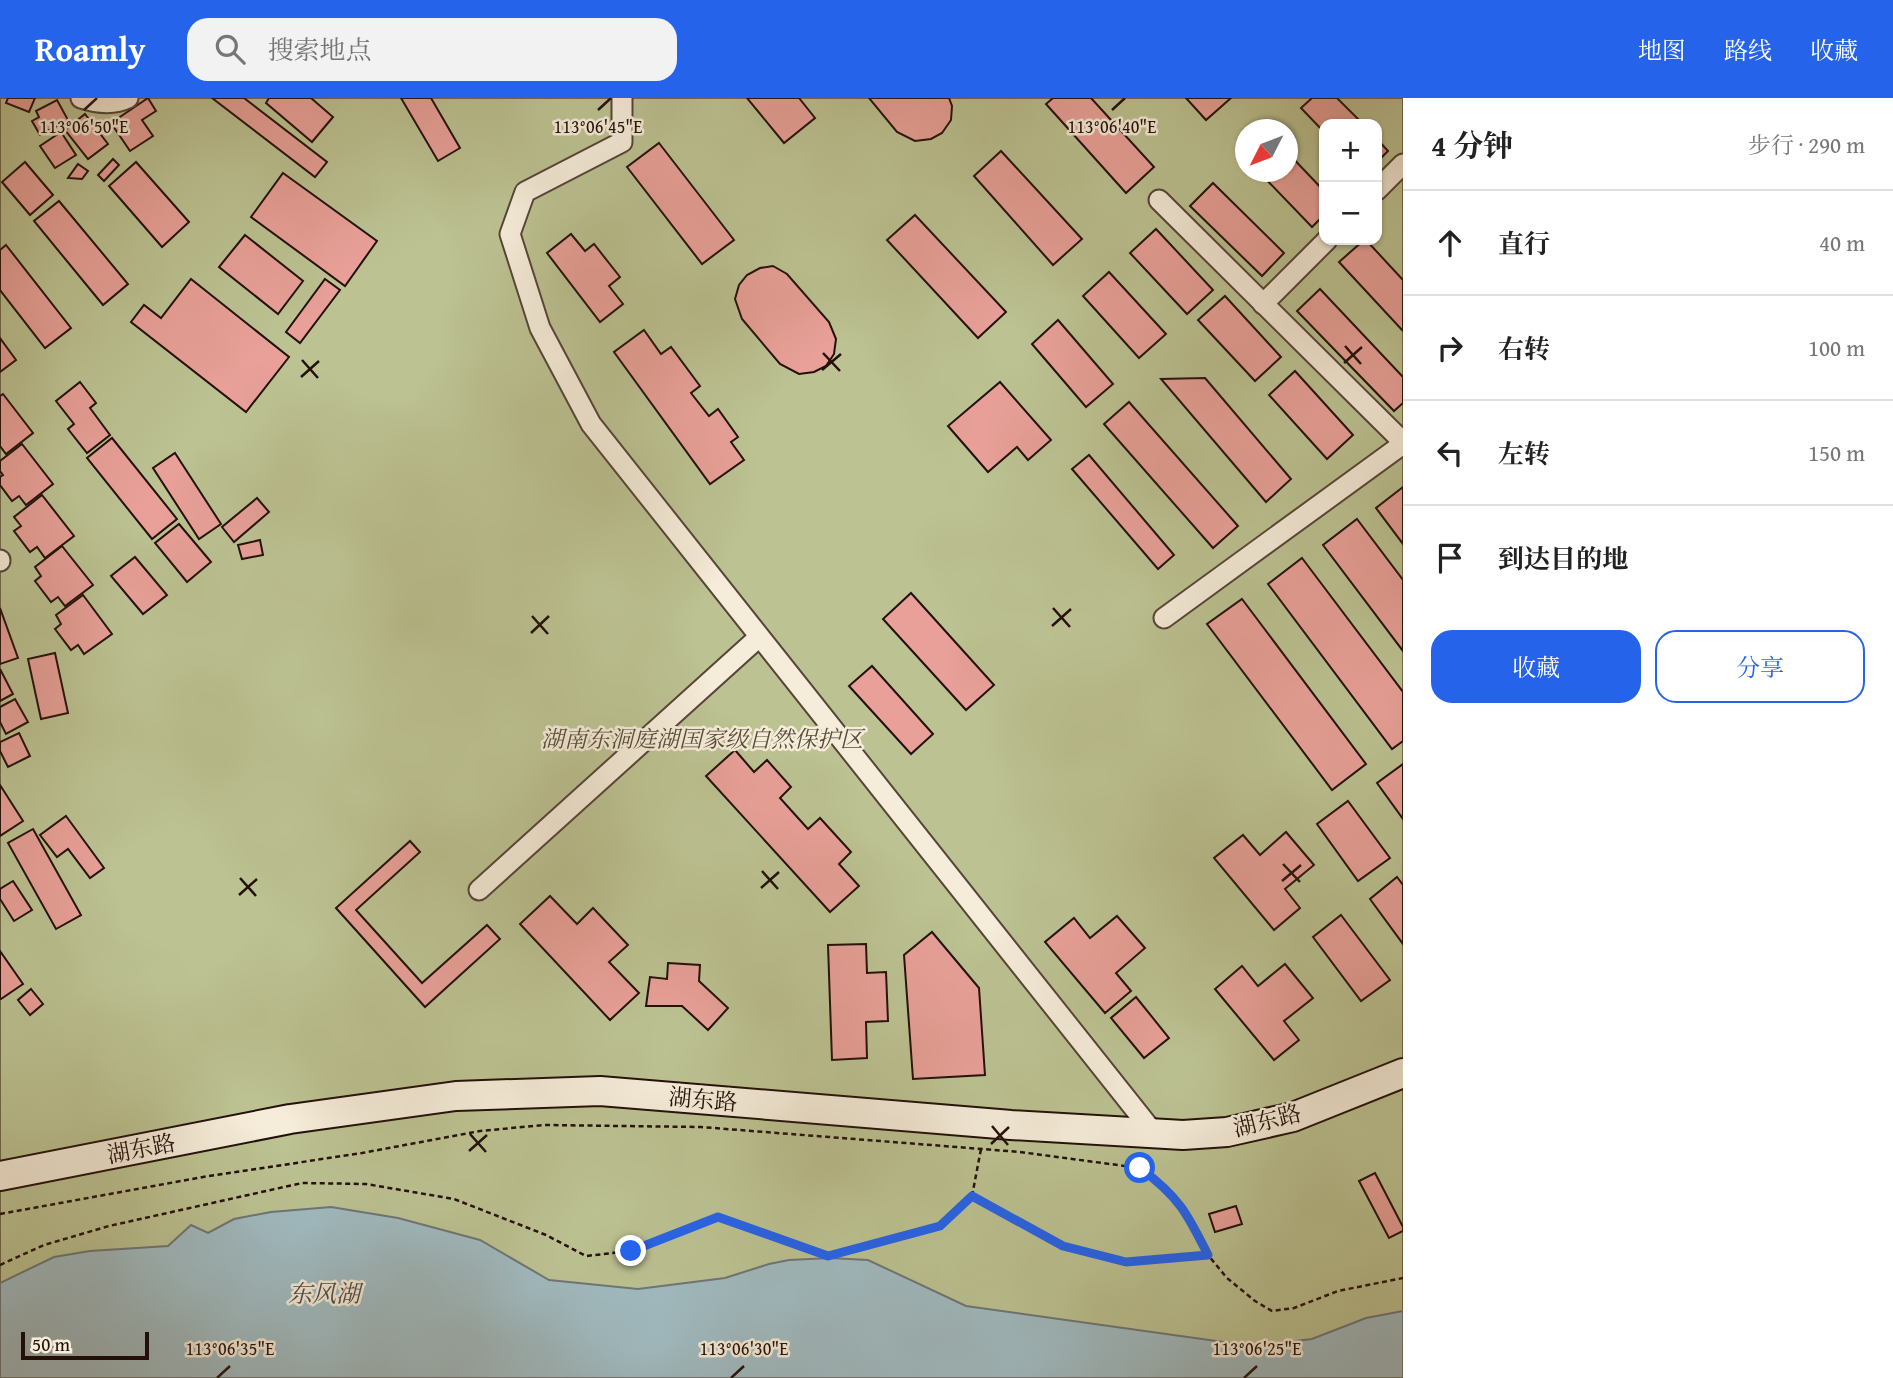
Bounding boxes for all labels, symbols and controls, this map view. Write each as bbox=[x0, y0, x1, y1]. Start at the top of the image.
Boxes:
search box bbox=[187, 18, 677, 81]
text: Roamly bbox=[35, 25, 145, 73]
icon: search bbox=[211, 30, 249, 68]
text: 搜索地点 bbox=[267, 30, 371, 69]
text: 地图 bbox=[1638, 33, 1686, 68]
text: 路线 bbox=[1724, 33, 1772, 68]
text: 收藏 bbox=[1810, 33, 1858, 68]
text: 113°06'50"E bbox=[40, 113, 128, 140]
text: 113°06'45"E bbox=[554, 113, 642, 140]
text: 113°06'40"E bbox=[1068, 113, 1156, 140]
north arrow bbox=[1235, 119, 1298, 182]
map controls bbox=[1319, 119, 1382, 245]
button: + bbox=[1319, 119, 1382, 182]
text: 4 分钟 bbox=[1431, 123, 1513, 167]
text: 步行 · 290 m bbox=[1748, 128, 1865, 161]
button: − bbox=[1319, 182, 1382, 245]
icon: ahead bbox=[1431, 224, 1469, 262]
text: 直行 bbox=[1498, 224, 1550, 263]
text: 40 m bbox=[1819, 226, 1865, 259]
icon: right bbox=[1431, 329, 1469, 367]
text: 右转 bbox=[1498, 329, 1550, 368]
text: 100 m bbox=[1808, 331, 1865, 364]
icon: left bbox=[1431, 434, 1469, 472]
text: 左转 bbox=[1498, 434, 1550, 473]
text: 150 m bbox=[1808, 436, 1865, 469]
icon: arrive bbox=[1431, 539, 1469, 577]
text: 到达目的地 bbox=[1498, 539, 1628, 578]
button: 收藏 bbox=[1431, 630, 1641, 703]
button: 分享 bbox=[1655, 630, 1865, 703]
park label: 湖南东洞庭湖国家级自然保护区 bbox=[541, 722, 866, 755]
street label: 湖东路 bbox=[667, 1080, 739, 1118]
street label: 湖东路 bbox=[1230, 1096, 1304, 1144]
street label: 湖东路 bbox=[104, 1125, 178, 1171]
route start bbox=[1124, 1152, 1155, 1183]
route end bbox=[615, 1235, 646, 1266]
water label: 东风湖 bbox=[288, 1276, 364, 1311]
scale bar bbox=[21, 1329, 149, 1361]
text: 50 m bbox=[32, 1330, 70, 1358]
text: 113°06'35"E bbox=[186, 1335, 274, 1362]
text: 113°06'30"E bbox=[700, 1335, 788, 1362]
text: 113°06'25"E bbox=[1213, 1335, 1301, 1362]

